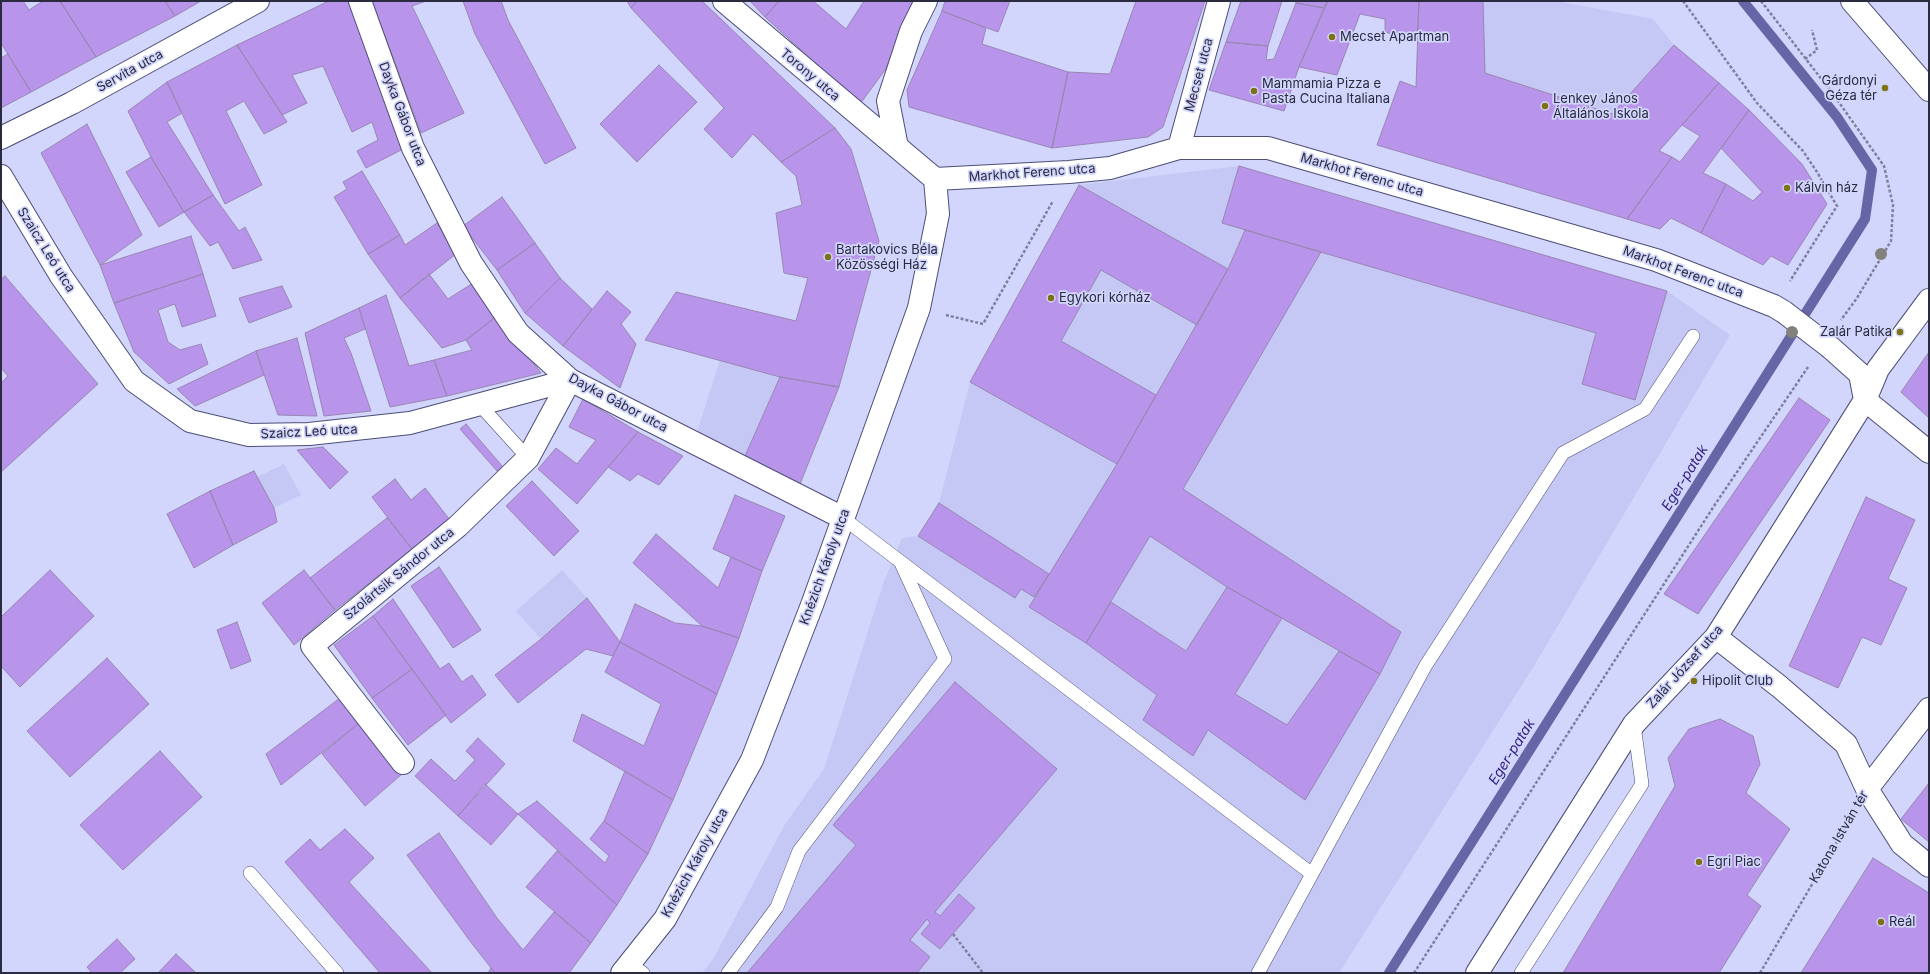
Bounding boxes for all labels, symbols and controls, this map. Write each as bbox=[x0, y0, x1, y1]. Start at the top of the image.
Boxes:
place label: Mecset Apartman bbox=[1340, 29, 1449, 45]
marker: Mecset Apartman bbox=[1327, 32, 1337, 42]
street label: Mecset utca bbox=[1182, 36, 1216, 114]
street label: Servita utca bbox=[94, 46, 166, 96]
street label: Torony utca bbox=[777, 46, 843, 104]
street label: Dayka Gábor utca bbox=[375, 60, 429, 168]
place label: Gárdonyi Géza tér bbox=[1822, 73, 1877, 104]
place label: Mammamia Pizza e Pasta Cucina Italiana bbox=[1262, 76, 1390, 107]
marker: Gárdonyi Géza tér bbox=[1880, 83, 1890, 93]
marker: Mammamia Pizza e Pasta Cucina Italiana bbox=[1249, 86, 1259, 96]
place label: Lenkey János Általános Iskola bbox=[1553, 91, 1649, 122]
marker: Lenkey János Általános Iskola bbox=[1540, 101, 1550, 111]
street label: Markhot Ferenc utca bbox=[1299, 150, 1425, 200]
street label: Markhot Ferenc utca bbox=[968, 161, 1096, 185]
place label: Kálvin ház bbox=[1795, 180, 1858, 196]
marker: Kálvin ház bbox=[1782, 183, 1792, 193]
street label: Szaicz Leó utca bbox=[14, 205, 78, 295]
place label: Bartakovics Béla Közösségi Ház bbox=[836, 242, 938, 273]
street label: Markhot Ferenc utca bbox=[1621, 243, 1745, 301]
marker: Bartakovics Béla Közösségi Ház bbox=[823, 252, 833, 262]
place label: Egykori kórház bbox=[1059, 290, 1151, 306]
marker: Egykori kórház bbox=[1046, 293, 1056, 303]
place label: Zalár Patika bbox=[1820, 324, 1892, 340]
marker: Zalár Patika bbox=[1895, 327, 1905, 337]
street label: Dayka Gábor utca bbox=[566, 370, 670, 436]
street label: Szaicz Leó utca bbox=[260, 422, 358, 442]
water label: Eger-patak bbox=[1658, 442, 1712, 514]
street label: Knézich Károly utca bbox=[797, 507, 853, 627]
street label: Szolártsik Sándor utca bbox=[341, 525, 457, 623]
street label: Zalár József utca bbox=[1644, 622, 1726, 712]
place label: Hipolit Club bbox=[1702, 673, 1773, 689]
marker: Hipolit Club bbox=[1689, 676, 1699, 686]
water label: Eger-patak bbox=[1485, 716, 1539, 788]
street label: Katona István tér bbox=[1806, 788, 1872, 886]
street label: Knézich Károly utca bbox=[659, 806, 731, 920]
place label: Egri Piac bbox=[1707, 854, 1761, 870]
marker: Egri Piac bbox=[1694, 857, 1704, 867]
place label: Reál bbox=[1889, 914, 1915, 930]
marker: Reál bbox=[1876, 917, 1886, 927]

